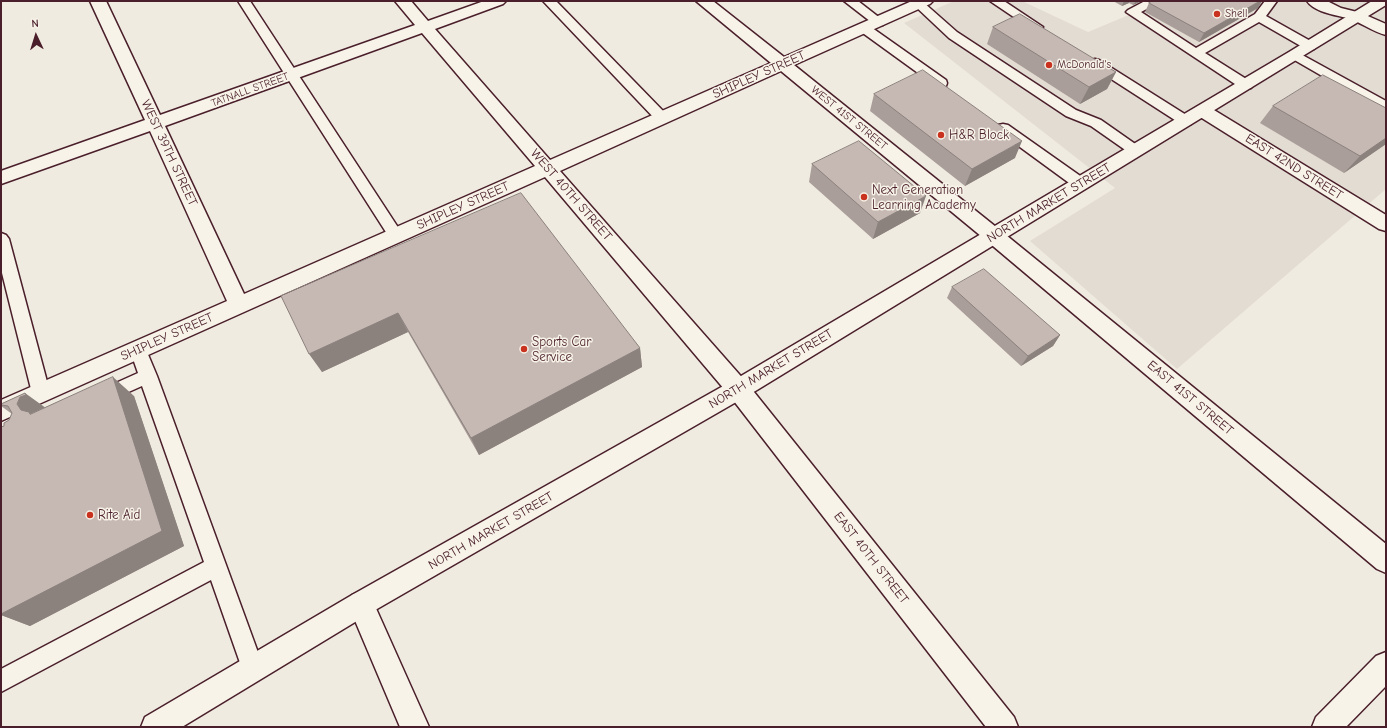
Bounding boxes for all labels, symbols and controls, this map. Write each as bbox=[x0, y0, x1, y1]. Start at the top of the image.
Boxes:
place label: Shell bbox=[1225, 7, 1247, 21]
marker: Shell bbox=[1212, 9, 1222, 19]
north arrow bbox=[16, 16, 56, 56]
text: N bbox=[31, 17, 39, 30]
street label: SHIPLEY STREET bbox=[710, 48, 808, 102]
place label: McDonald's bbox=[1057, 58, 1111, 72]
marker: McDonald's bbox=[1044, 60, 1054, 70]
street label: TATNALL STREET bbox=[209, 70, 291, 110]
street label: WEST 41ST STREET bbox=[808, 83, 890, 153]
street label: WEST 39TH STREET bbox=[138, 97, 200, 209]
place label: H&R Block bbox=[949, 127, 1009, 143]
marker: H&R Block bbox=[936, 130, 946, 140]
street label: EAST 42ND STREET bbox=[1242, 131, 1346, 203]
street label: WEST 40TH STREET bbox=[527, 146, 615, 244]
street label: NORTH MARKET STREET bbox=[984, 160, 1114, 246]
street label: SHIPLEY STREET bbox=[414, 179, 512, 233]
place label: Next Generation Learning Academy bbox=[872, 182, 976, 213]
marker: Next Generation Learning Academy bbox=[859, 192, 869, 202]
street label: SHIPLEY STREET bbox=[118, 310, 216, 364]
street label: NORTH MARKET STREET bbox=[706, 326, 836, 412]
place label: Sports Car Service bbox=[532, 334, 591, 365]
marker: Sports Car Service bbox=[519, 344, 529, 354]
street label: EAST 41ST STREET bbox=[1144, 357, 1236, 439]
street label: NORTH MARKET STREET bbox=[426, 489, 556, 573]
place label: Rite Aid bbox=[98, 507, 140, 523]
street label: EAST 40TH STREET bbox=[830, 509, 912, 607]
marker: Rite Aid bbox=[85, 510, 95, 520]

